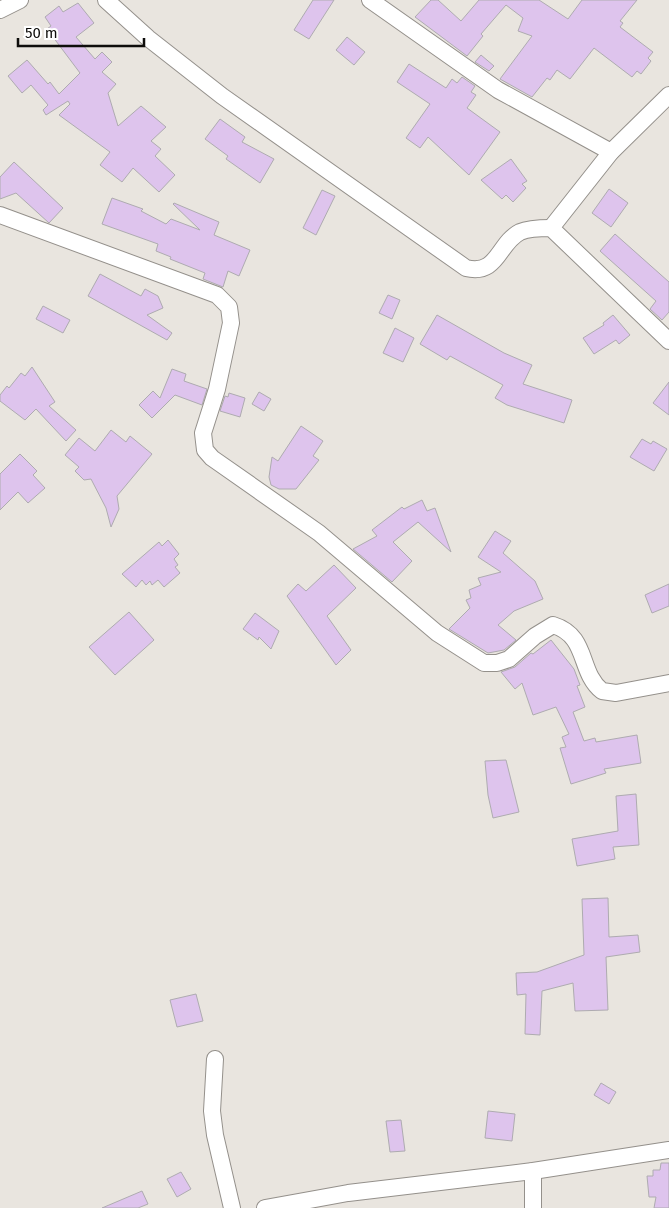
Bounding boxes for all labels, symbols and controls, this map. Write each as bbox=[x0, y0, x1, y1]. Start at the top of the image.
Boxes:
scale bar bbox=[18, 15, 144, 47]
text: 50 m bbox=[25, 24, 58, 42]

